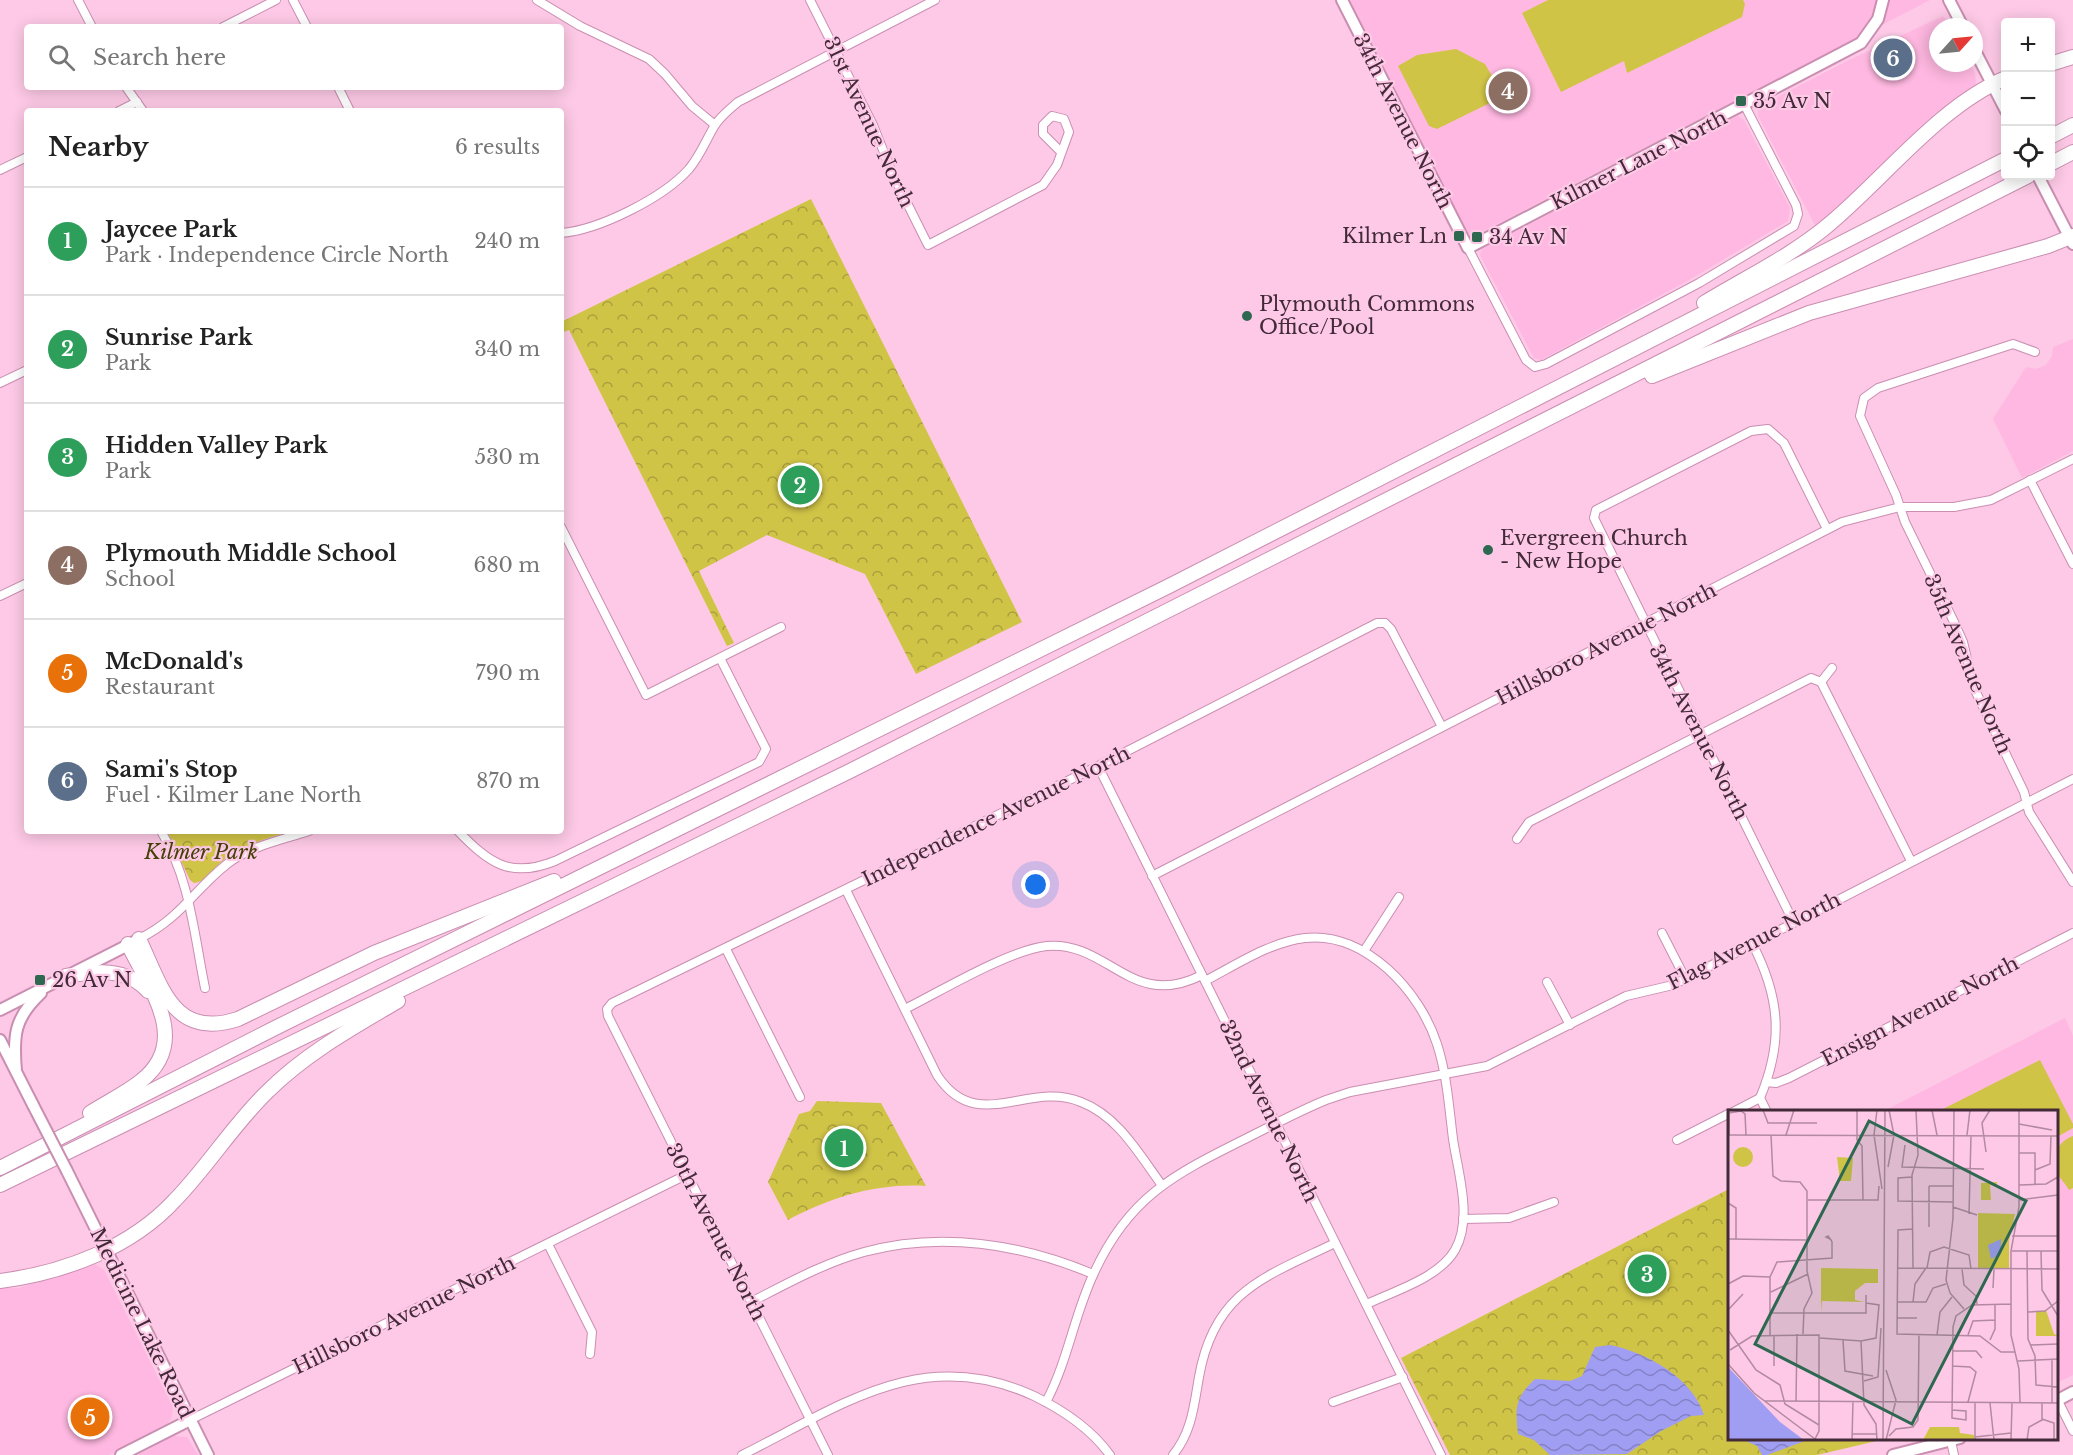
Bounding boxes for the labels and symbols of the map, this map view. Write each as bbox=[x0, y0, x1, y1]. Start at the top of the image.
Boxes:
north arrow bbox=[1929, 18, 1983, 72]
street label: 34th Avenue North bbox=[1348, 29, 1458, 213]
street label: 31st Avenue North bbox=[819, 33, 919, 212]
pin: 6 bbox=[1874, 36, 1912, 80]
pin: 4 bbox=[1488, 68, 1528, 113]
place label: 35 Av N bbox=[1753, 89, 1831, 113]
marker: 35 Av N bbox=[1734, 94, 1748, 108]
street label: Kilmer Lane North bbox=[1547, 105, 1731, 215]
place label: Kilmer Ln bbox=[1342, 224, 1447, 248]
place label: 34 Av N bbox=[1489, 225, 1568, 249]
marker: Kilmer Ln bbox=[1452, 229, 1466, 243]
marker: 34 Av N bbox=[1470, 230, 1484, 244]
place label: Plymouth Commons Office/Pool bbox=[1259, 292, 1475, 339]
marker: Plymouth Commons Office/Pool bbox=[1240, 309, 1254, 323]
pin: 2 bbox=[780, 462, 820, 508]
place label: Evergreen Church - New Hope bbox=[1500, 526, 1688, 573]
marker: Evergreen Church - New Hope bbox=[1481, 543, 1495, 557]
street label: 35th Avenue North bbox=[1919, 570, 2017, 758]
street label: Hillsboro Avenue North bbox=[1492, 578, 1720, 710]
street label: 34th Avenue North bbox=[1644, 640, 1754, 824]
street label: Independence Avenue North bbox=[858, 740, 1134, 891]
park label: Kilmer Park bbox=[143, 840, 258, 864]
your location bbox=[1021, 870, 1050, 899]
street label: Flag Avenue North bbox=[1663, 887, 1845, 995]
street label: Ensign Avenue North bbox=[1817, 951, 2023, 1071]
place label: 26 Av N bbox=[52, 968, 132, 992]
marker: 26 Av N bbox=[33, 973, 47, 987]
street label: 32nd Avenue North bbox=[1214, 1016, 1324, 1206]
inset map bbox=[1728, 1110, 2058, 1440]
pin: 1 bbox=[824, 1126, 864, 1170]
street label: 30th Avenue North bbox=[661, 1139, 771, 1325]
street label: Medicine Lake Road bbox=[85, 1224, 199, 1422]
street label: Hillsboro Avenue North bbox=[289, 1251, 519, 1379]
pin: 3 bbox=[1628, 1252, 1666, 1296]
pin: 5 bbox=[70, 1394, 110, 1440]

